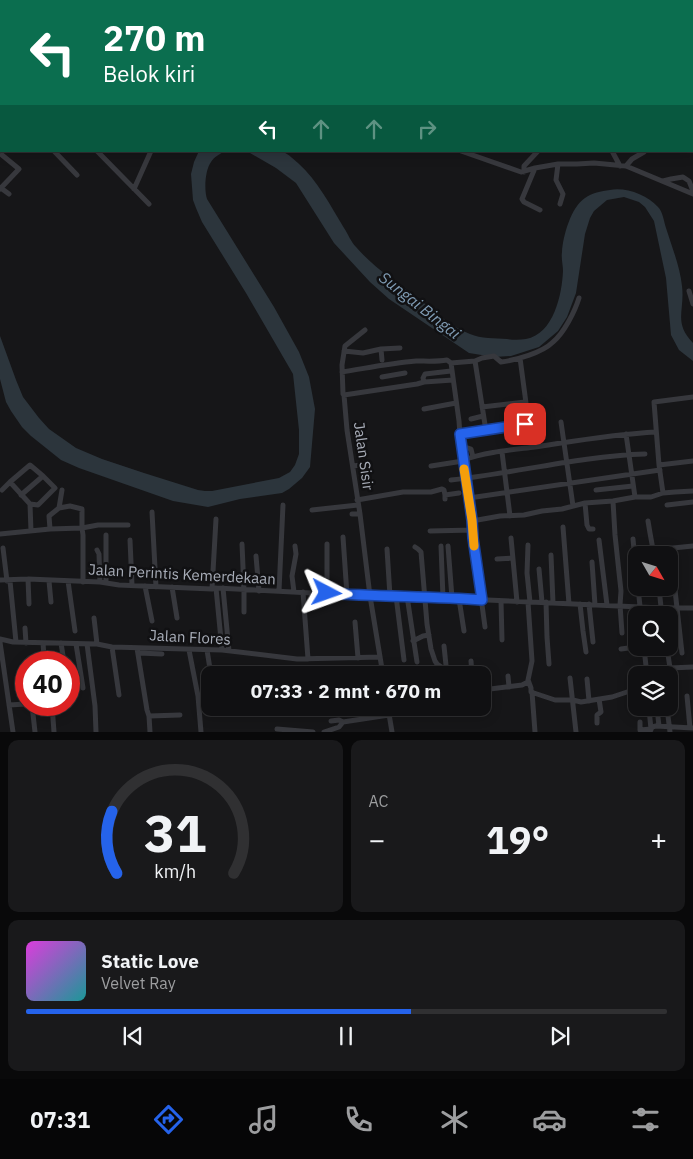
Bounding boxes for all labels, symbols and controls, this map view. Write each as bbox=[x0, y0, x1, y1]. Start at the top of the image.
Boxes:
text: 270 m bbox=[103, 15, 206, 61]
icon: left bbox=[20, 20, 85, 85]
text: Belok kiri bbox=[103, 59, 195, 88]
icon: left bbox=[254, 115, 282, 143]
icon: ahead bbox=[307, 115, 335, 143]
icon: ahead bbox=[360, 115, 388, 143]
icon: right bbox=[413, 115, 441, 143]
water label: Sungai Bingai bbox=[375, 267, 465, 343]
pin bbox=[504, 403, 546, 445]
icon: arrive bbox=[511, 410, 539, 438]
street label: Jalan Sisir bbox=[350, 421, 378, 492]
north arrow bbox=[628, 546, 678, 596]
map controls bbox=[628, 546, 678, 716]
street label: Jalan Perintis Kemerdekaan bbox=[88, 560, 276, 588]
position arrow bbox=[300, 566, 352, 618]
button: search bbox=[628, 606, 678, 656]
street label: Jalan Flores bbox=[149, 625, 231, 649]
speed limit sign: 40 bbox=[15, 651, 80, 716]
button: layers bbox=[628, 666, 678, 716]
text: 07:33 · 2 mnt · 670 m bbox=[251, 679, 441, 703]
text: AC bbox=[369, 791, 388, 811]
text: 31 bbox=[144, 799, 206, 866]
text: 19° bbox=[486, 815, 549, 864]
text: − bbox=[369, 821, 385, 858]
text: + bbox=[650, 821, 667, 858]
text: km/h bbox=[154, 860, 196, 883]
text: Static Love bbox=[101, 949, 199, 973]
text: Velvet Ray bbox=[101, 973, 176, 993]
icon: previous bbox=[119, 1022, 147, 1050]
icon: pause bbox=[332, 1022, 360, 1050]
icon: next bbox=[546, 1022, 574, 1050]
icon: directions bbox=[151, 1102, 186, 1137]
icon: music bbox=[246, 1102, 281, 1137]
icon: phone bbox=[341, 1102, 376, 1137]
icon: climate bbox=[437, 1102, 472, 1137]
icon: car bbox=[532, 1102, 567, 1137]
icon: filters bbox=[628, 1102, 663, 1137]
text: 07:31 bbox=[30, 1105, 90, 1134]

